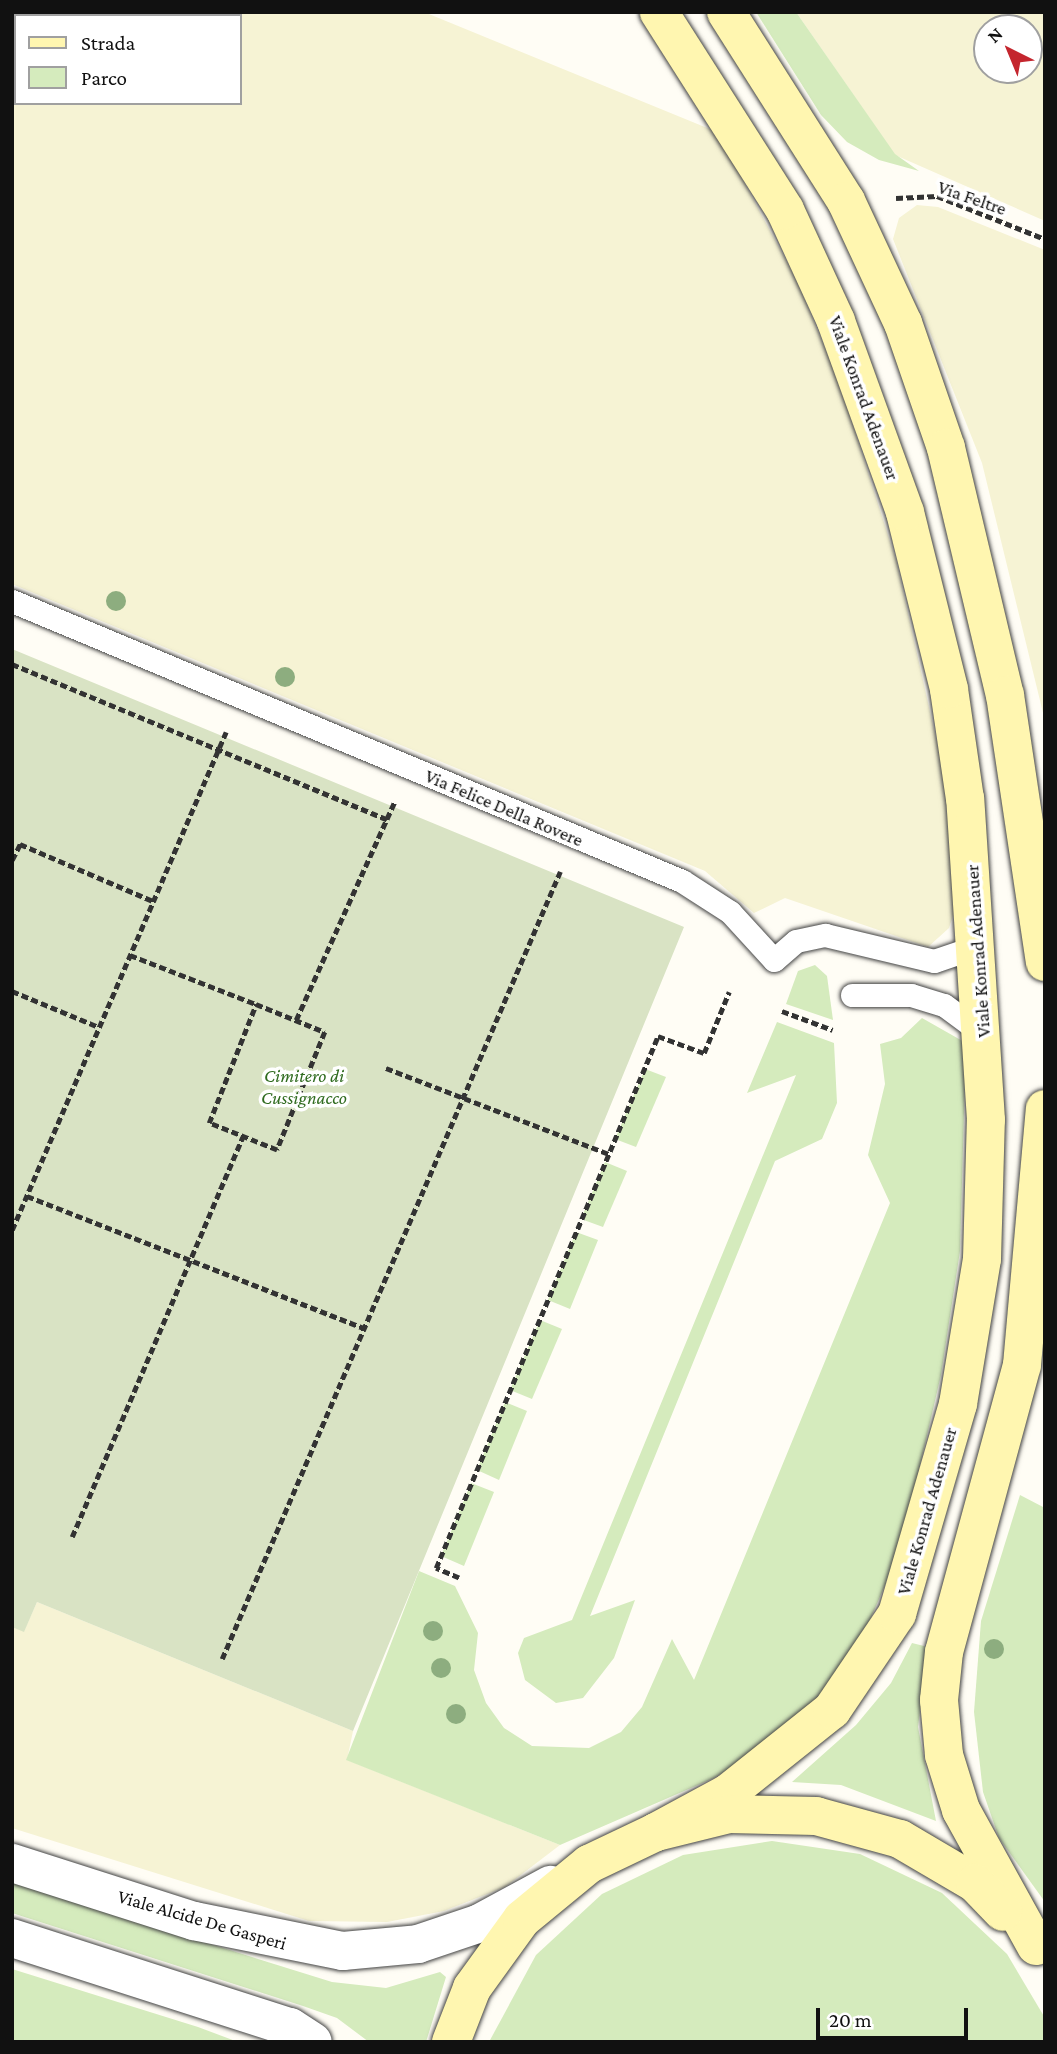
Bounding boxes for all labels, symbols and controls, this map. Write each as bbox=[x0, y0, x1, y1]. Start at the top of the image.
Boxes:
legend bbox=[14, 14, 242, 105]
north arrow bbox=[973, 14, 1043, 84]
text: N bbox=[983, 23, 1007, 47]
text: Strada bbox=[81, 31, 135, 55]
text: Parco bbox=[81, 66, 127, 90]
street label: Via Feltre bbox=[935, 176, 1009, 220]
street label: Viale Konrad Adenauer bbox=[824, 313, 904, 483]
street label: Via Felice Della Rovere bbox=[422, 764, 586, 852]
street label: Viale Konrad Adenauer bbox=[961, 864, 995, 1038]
park label: Cimitero di Cussignacco bbox=[261, 1065, 347, 1109]
street label: Viale Konrad Adenauer bbox=[892, 1424, 962, 1598]
street label: Viale Alcide De Gasperi bbox=[115, 1885, 289, 1955]
scale bar bbox=[819, 1994, 971, 2038]
text: 20 m bbox=[829, 2008, 872, 2032]

